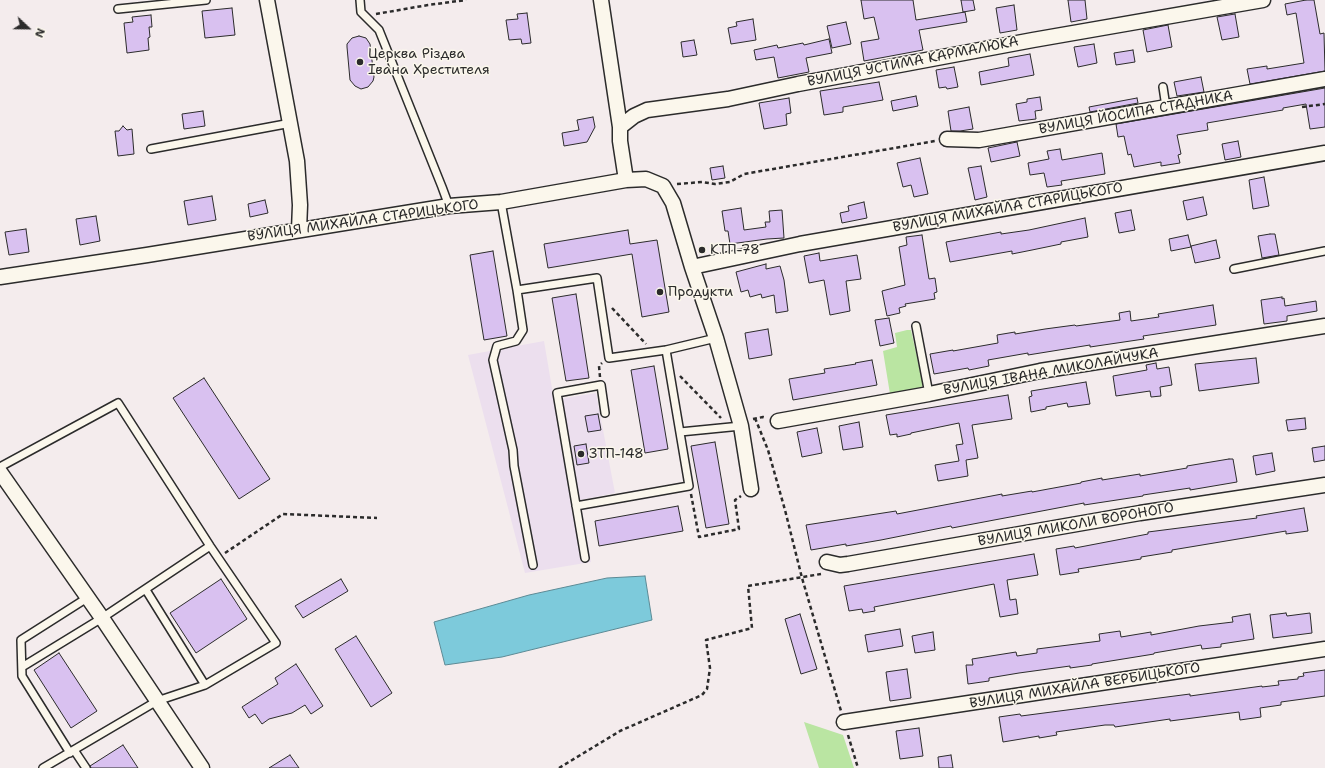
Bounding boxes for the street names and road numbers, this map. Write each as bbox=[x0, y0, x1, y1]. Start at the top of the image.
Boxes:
street label: ВУЛИЦЯ УСТИМА КАРМАЛЮКА bbox=[806, 33, 1020, 91]
street label: ВУЛИЦЯ ЙОСИПА СТАДНИКА bbox=[1038, 88, 1234, 138]
street label: ВУЛИЦЯ МИХАЙЛА СТАРИЦЬКОГО bbox=[892, 179, 1124, 237]
street label: ВУЛИЦЯ МИХАЙЛА СТАРИЦЬКОГО bbox=[246, 196, 480, 246]
street label: ВУЛИЦЯ ІВАНА МИКОЛАЙЧУКА bbox=[942, 345, 1160, 399]
street label: ВУЛИЦЯ МИКОЛИ ВОРОНОГО bbox=[977, 499, 1175, 551]
street label: ВУЛИЦЯ МИХАЙЛА ВЕРБИЦЬКОГО bbox=[968, 659, 1202, 713]

